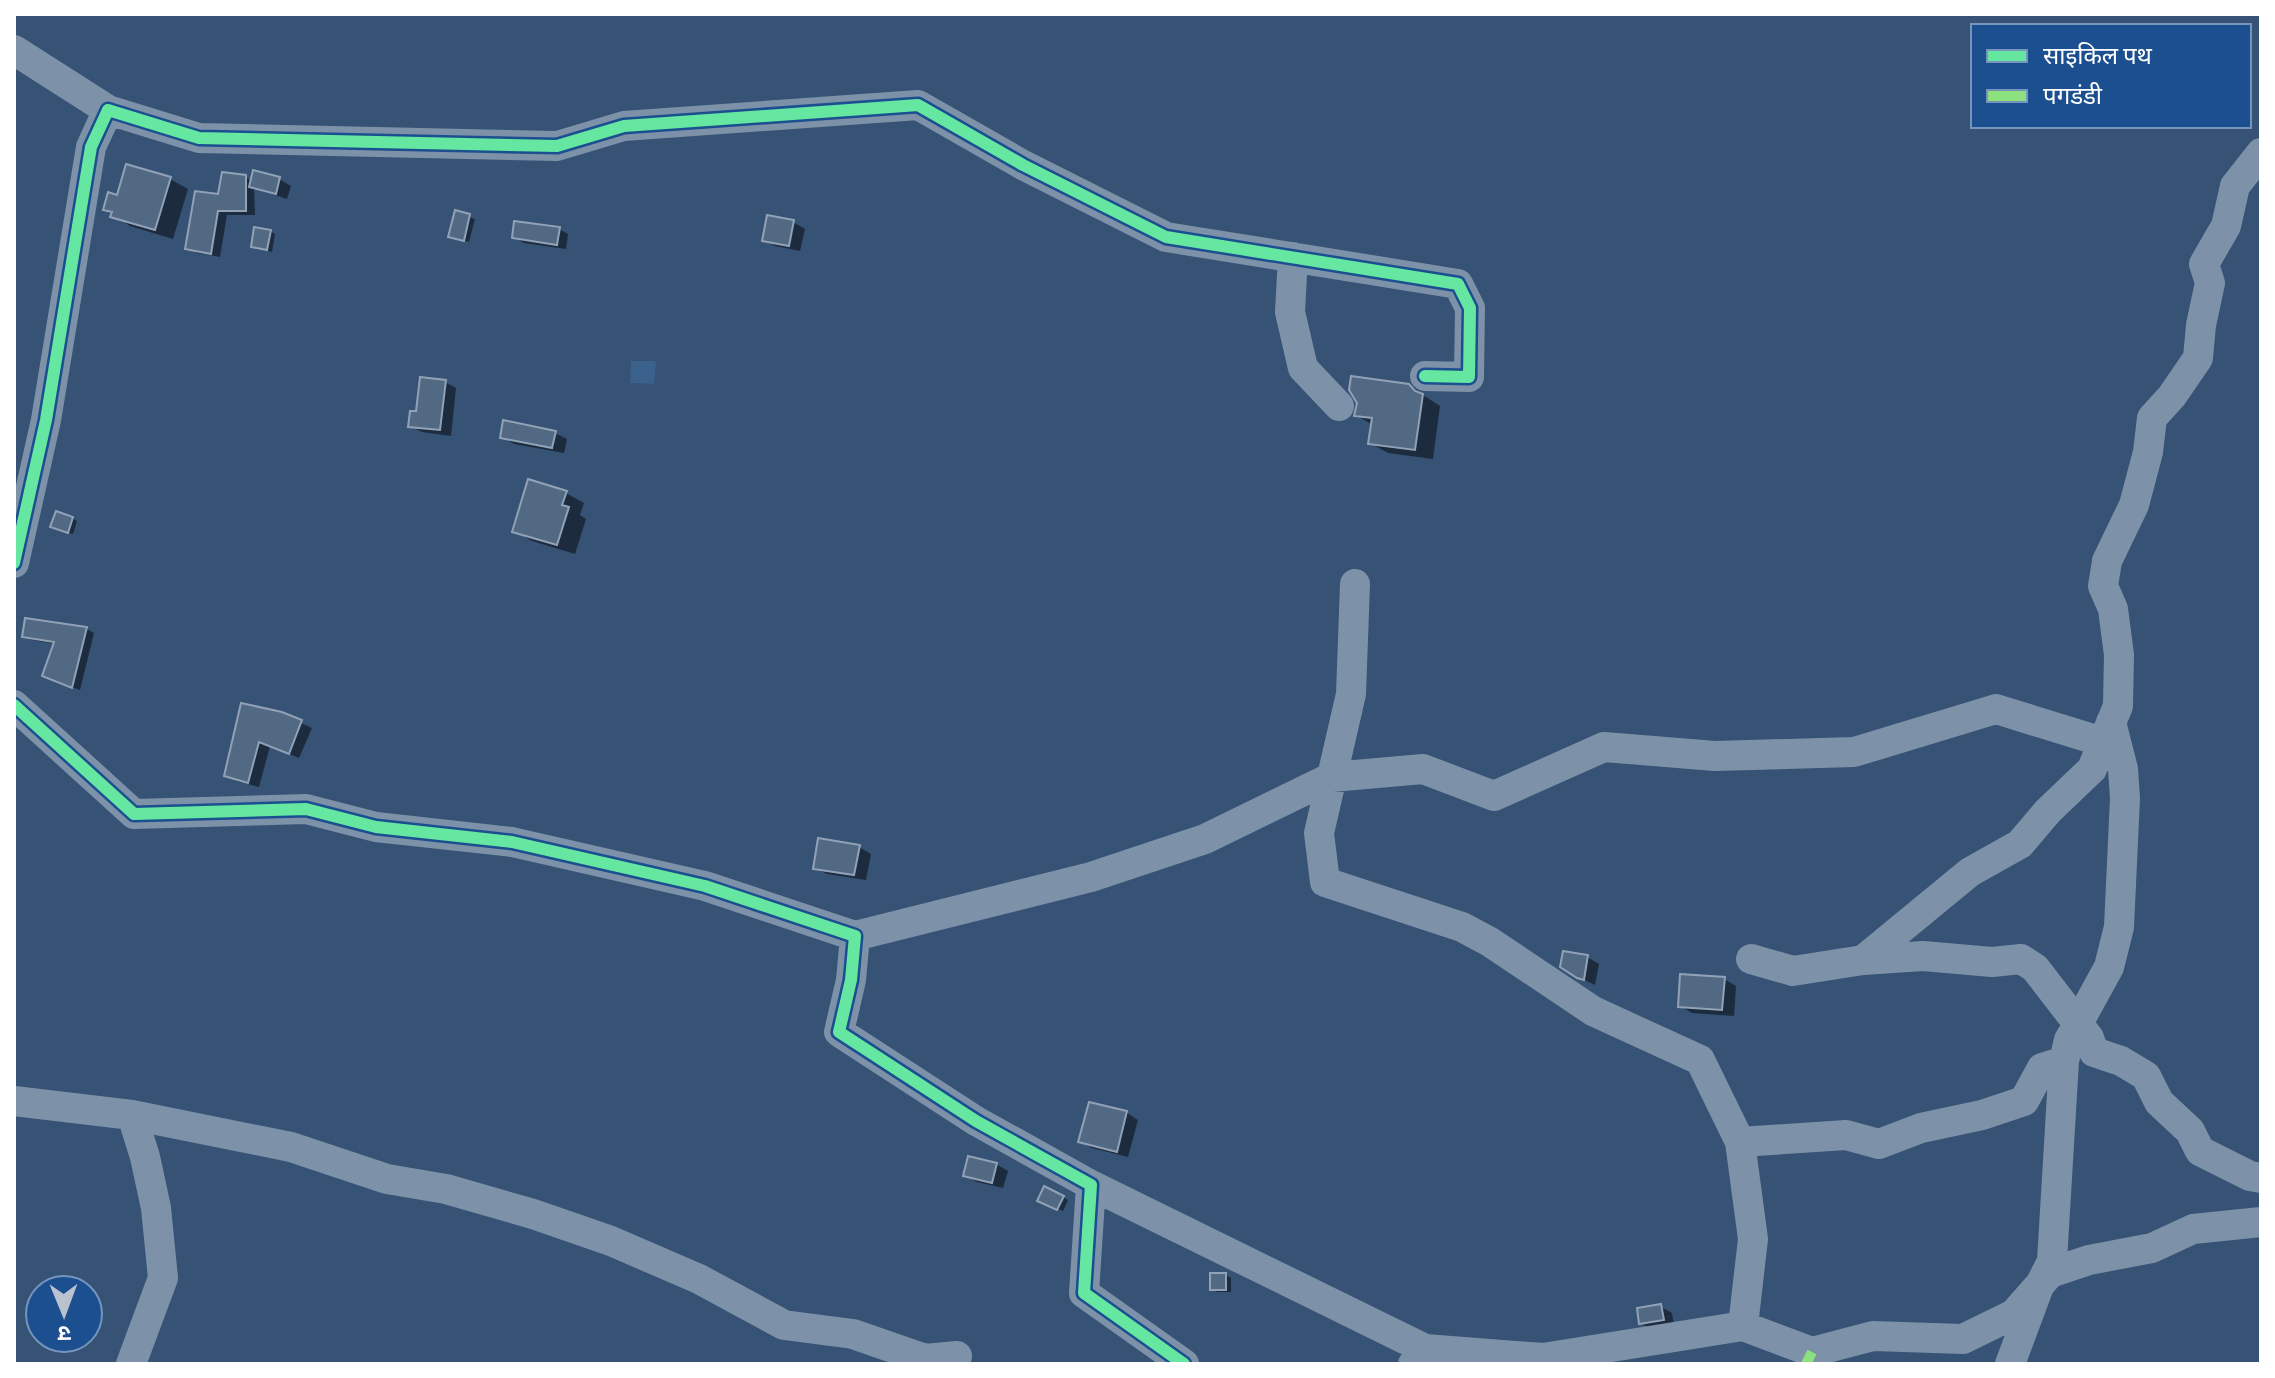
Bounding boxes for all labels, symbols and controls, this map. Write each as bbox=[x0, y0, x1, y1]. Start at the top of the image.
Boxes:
legend bbox=[1971, 24, 2251, 128]
text: साइकिल पथ bbox=[2043, 38, 2153, 71]
text: पगडंडी bbox=[2043, 78, 2103, 111]
north arrow bbox=[24, 1274, 104, 1354]
text: उ bbox=[57, 1319, 71, 1349]

